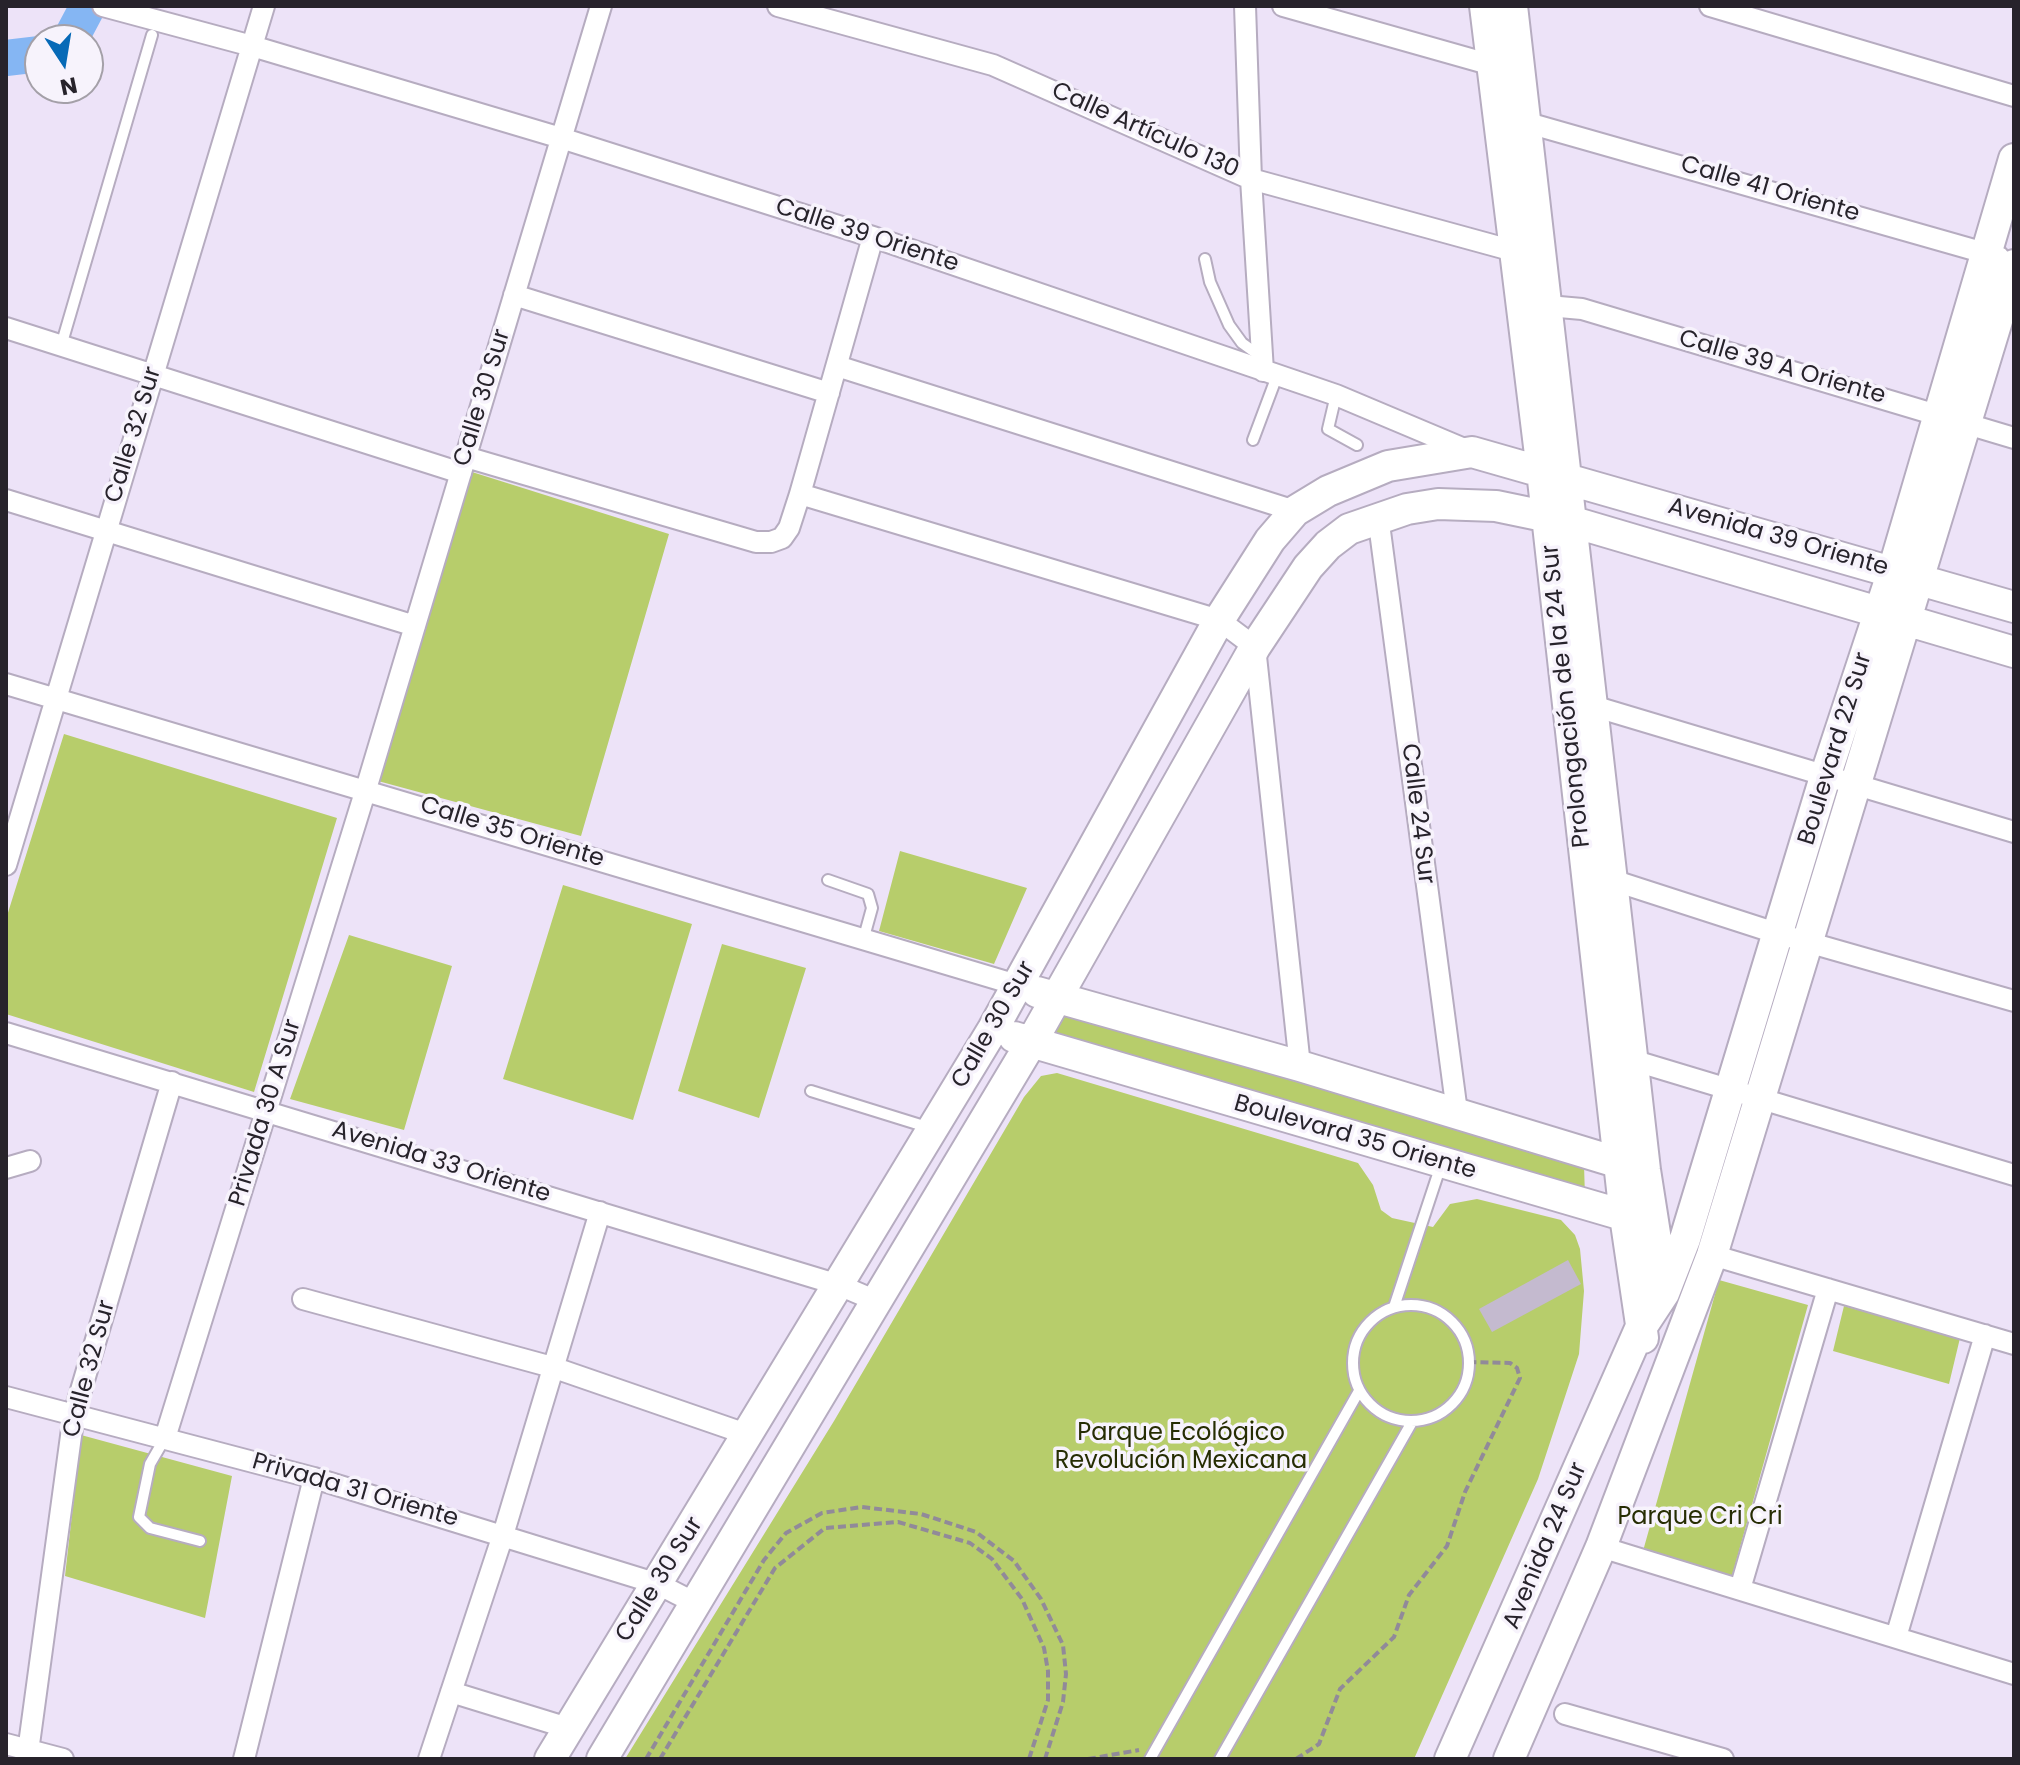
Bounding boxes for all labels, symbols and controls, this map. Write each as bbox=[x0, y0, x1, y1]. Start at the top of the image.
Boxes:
north arrow bbox=[24, 24, 104, 104]
text: N bbox=[57, 69, 80, 103]
street label: Calle Artículo 130 bbox=[1047, 77, 1243, 185]
street label: Calle 41 Oriente bbox=[1677, 151, 1863, 229]
street label: Calle 39 Oriente bbox=[772, 193, 962, 279]
street label: Calle 39 A Oriente bbox=[1675, 325, 1889, 411]
street label: Calle 30 Sur bbox=[448, 326, 518, 470]
street label: Calle 32 Sur bbox=[100, 364, 168, 506]
street label: Avenida 39 Oriente bbox=[1665, 493, 1891, 583]
street label: Prolongación de la 24 Sur bbox=[1537, 543, 1597, 849]
street label: Boulevard 22 Sur bbox=[1793, 649, 1879, 849]
street label: Calle 24 Sur bbox=[1394, 742, 1440, 886]
street label: Calle 35 Oriente bbox=[416, 791, 608, 875]
street label: Calle 30 Sur bbox=[946, 956, 1042, 1094]
street label: Privada 30 A Sur bbox=[224, 1016, 308, 1210]
street label: Boulevard 35 Oriente bbox=[1231, 1090, 1479, 1186]
street label: Avenida 33 Oriente bbox=[328, 1116, 554, 1210]
street label: Calle 32 Sur bbox=[58, 1297, 122, 1441]
park label: Parque Ecológico Revolución Mexicana bbox=[1055, 1420, 1307, 1476]
street label: Privada 31 Oriente bbox=[249, 1448, 461, 1534]
street label: Avenida 24 Sur bbox=[1498, 1458, 1594, 1634]
park label: Parque Cri Cri bbox=[1617, 1504, 1783, 1532]
street label: Calle 30 Sur bbox=[610, 1512, 710, 1648]

